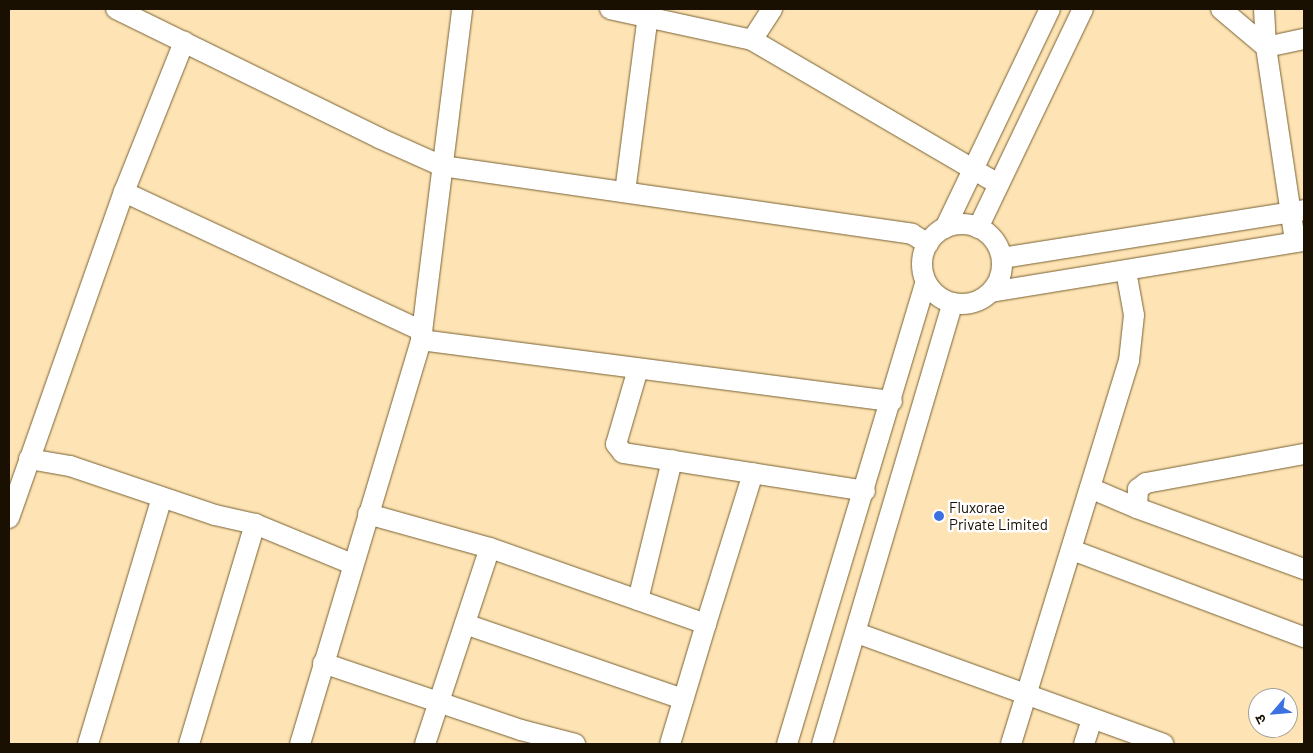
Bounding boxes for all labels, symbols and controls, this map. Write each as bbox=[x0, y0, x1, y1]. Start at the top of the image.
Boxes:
place label: Fluxorae Private Limited bbox=[949, 498, 1048, 533]
marker: Fluxorae Private Limited bbox=[933, 510, 945, 522]
north arrow bbox=[1248, 688, 1298, 738]
text: उ bbox=[1251, 712, 1270, 727]

